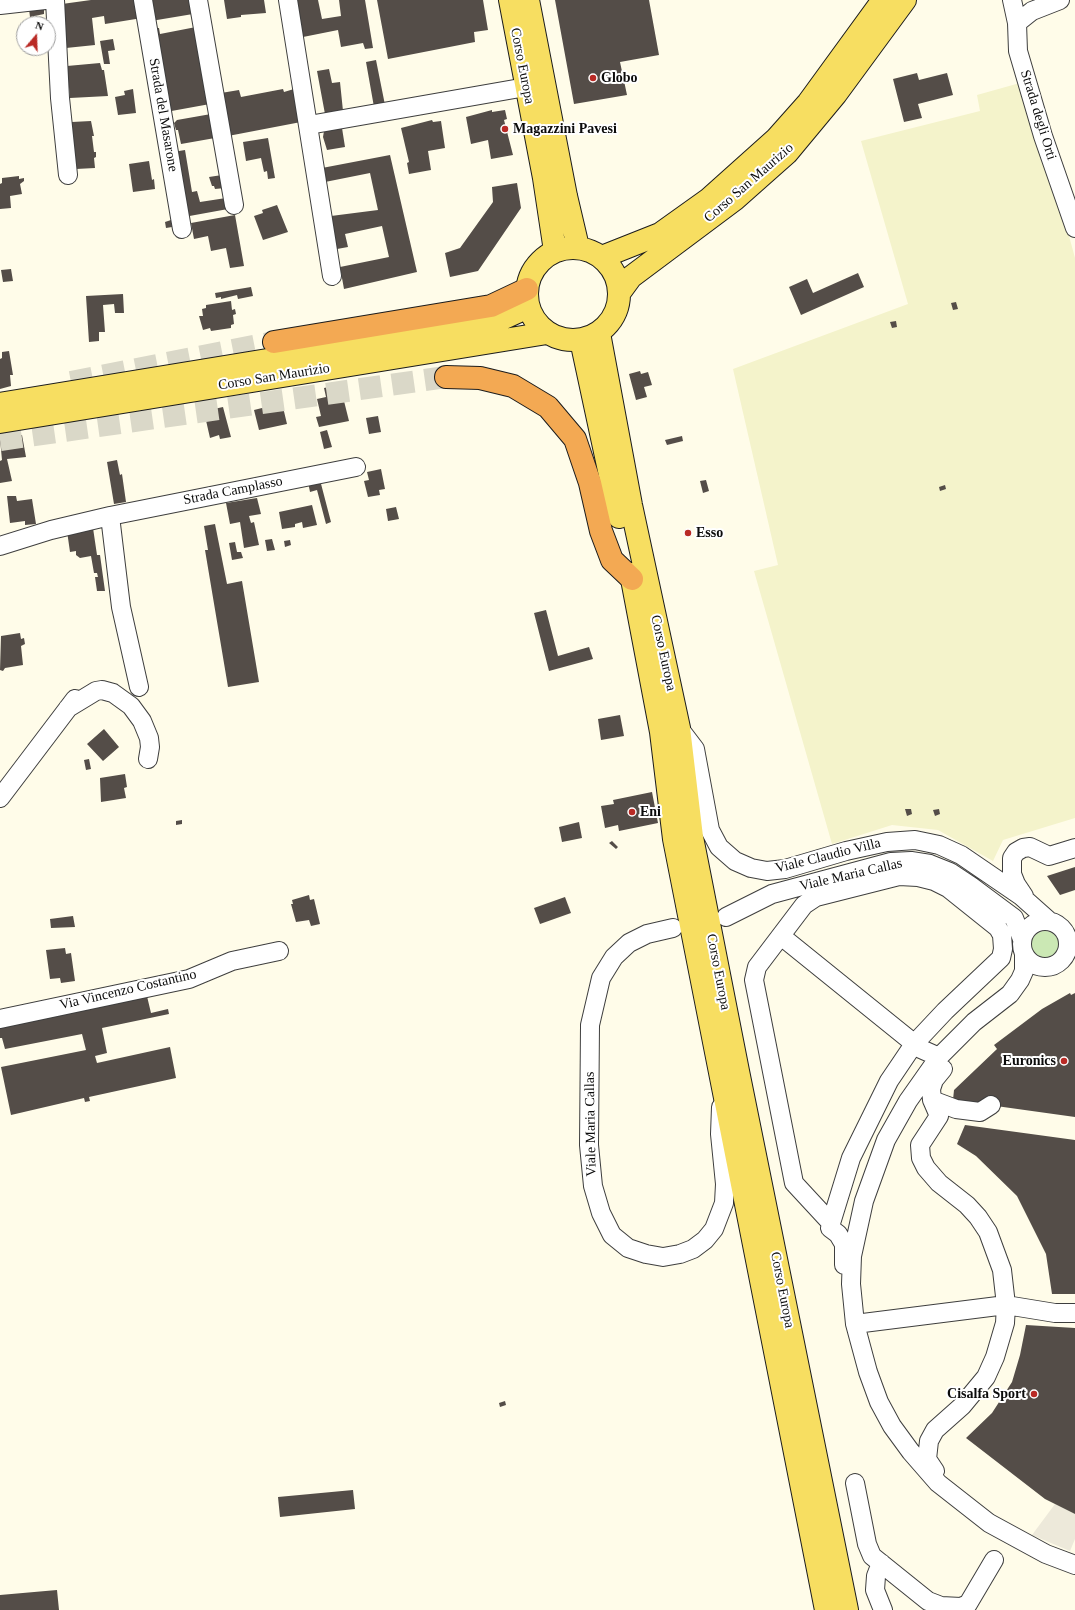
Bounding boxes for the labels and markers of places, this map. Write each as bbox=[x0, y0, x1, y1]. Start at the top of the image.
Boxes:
place label: Globo bbox=[601, 70, 638, 86]
marker: Globo bbox=[588, 73, 598, 83]
place label: Magazzini Pavesi bbox=[513, 121, 617, 137]
marker: Magazzini Pavesi bbox=[500, 124, 510, 134]
place label: Esso bbox=[696, 525, 723, 541]
marker: Esso bbox=[683, 528, 693, 538]
place label: Eni bbox=[640, 804, 661, 820]
marker: Eni bbox=[627, 807, 637, 817]
place label: Euronics bbox=[1003, 1053, 1056, 1069]
marker: Euronics bbox=[1059, 1056, 1069, 1066]
place label: Cisalfa Sport bbox=[947, 1386, 1026, 1402]
marker: Cisalfa Sport bbox=[1029, 1389, 1039, 1399]

